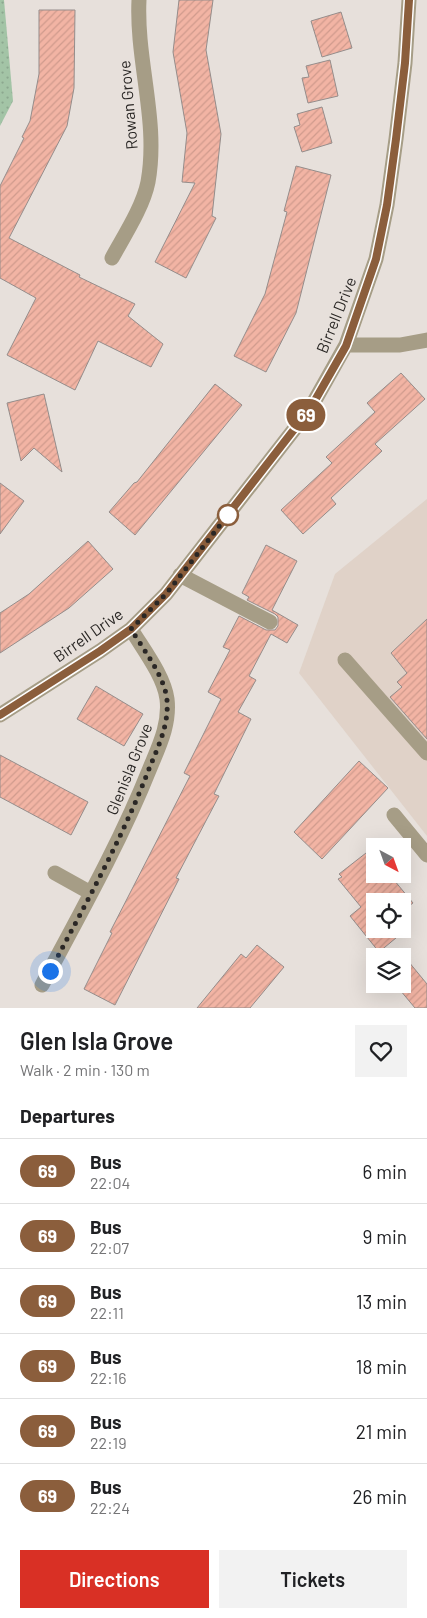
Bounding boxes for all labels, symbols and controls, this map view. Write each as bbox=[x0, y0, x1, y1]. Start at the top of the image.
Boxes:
street label: Rowan Grove bbox=[114, 60, 141, 150]
street label: Birrell Drive bbox=[312, 274, 359, 356]
line badge: 69 bbox=[284, 399, 328, 431]
text: 69 bbox=[296, 404, 316, 426]
unlabelled marker bbox=[217, 504, 239, 526]
street label: Birrell Drive bbox=[49, 604, 126, 665]
street label: Glenisla Grove bbox=[102, 720, 156, 817]
north arrow bbox=[366, 838, 411, 882]
map controls bbox=[366, 838, 411, 993]
button: locate bbox=[366, 893, 411, 938]
button: layers bbox=[366, 948, 411, 993]
your location bbox=[38, 959, 63, 984]
button: heart bbox=[355, 1025, 407, 1077]
text: Glen Isla Grove bbox=[20, 1026, 173, 1055]
text: Walk · 2 min · 130 m bbox=[20, 1060, 150, 1079]
text: Departures bbox=[20, 1104, 115, 1127]
text: Bus bbox=[90, 1150, 122, 1173]
text: 69 bbox=[38, 1160, 57, 1182]
text: 6 min bbox=[363, 1160, 407, 1183]
text: 22:04 bbox=[90, 1173, 130, 1192]
text: Bus bbox=[90, 1215, 122, 1238]
text: 69 bbox=[38, 1225, 57, 1247]
text: 9 min bbox=[363, 1225, 407, 1248]
text: 22:07 bbox=[90, 1238, 129, 1257]
text: Bus bbox=[90, 1280, 122, 1303]
text: 69 bbox=[38, 1290, 57, 1312]
text: 13 min bbox=[356, 1290, 407, 1313]
text: 22:11 bbox=[90, 1303, 124, 1322]
text: Bus bbox=[90, 1345, 122, 1368]
text: 69 bbox=[38, 1355, 57, 1377]
text: 18 min bbox=[356, 1355, 407, 1378]
text: 22:16 bbox=[90, 1368, 126, 1387]
text: Bus bbox=[90, 1410, 122, 1433]
text: 69 bbox=[38, 1420, 57, 1442]
text: 21 min bbox=[356, 1420, 407, 1443]
text: 22:19 bbox=[90, 1433, 127, 1452]
text: Bus bbox=[90, 1475, 122, 1498]
text: 69 bbox=[38, 1485, 57, 1507]
text: 26 min bbox=[352, 1485, 407, 1508]
text: 22:24 bbox=[90, 1498, 130, 1517]
button: Directions bbox=[20, 1550, 209, 1608]
button: Tickets bbox=[219, 1550, 407, 1608]

